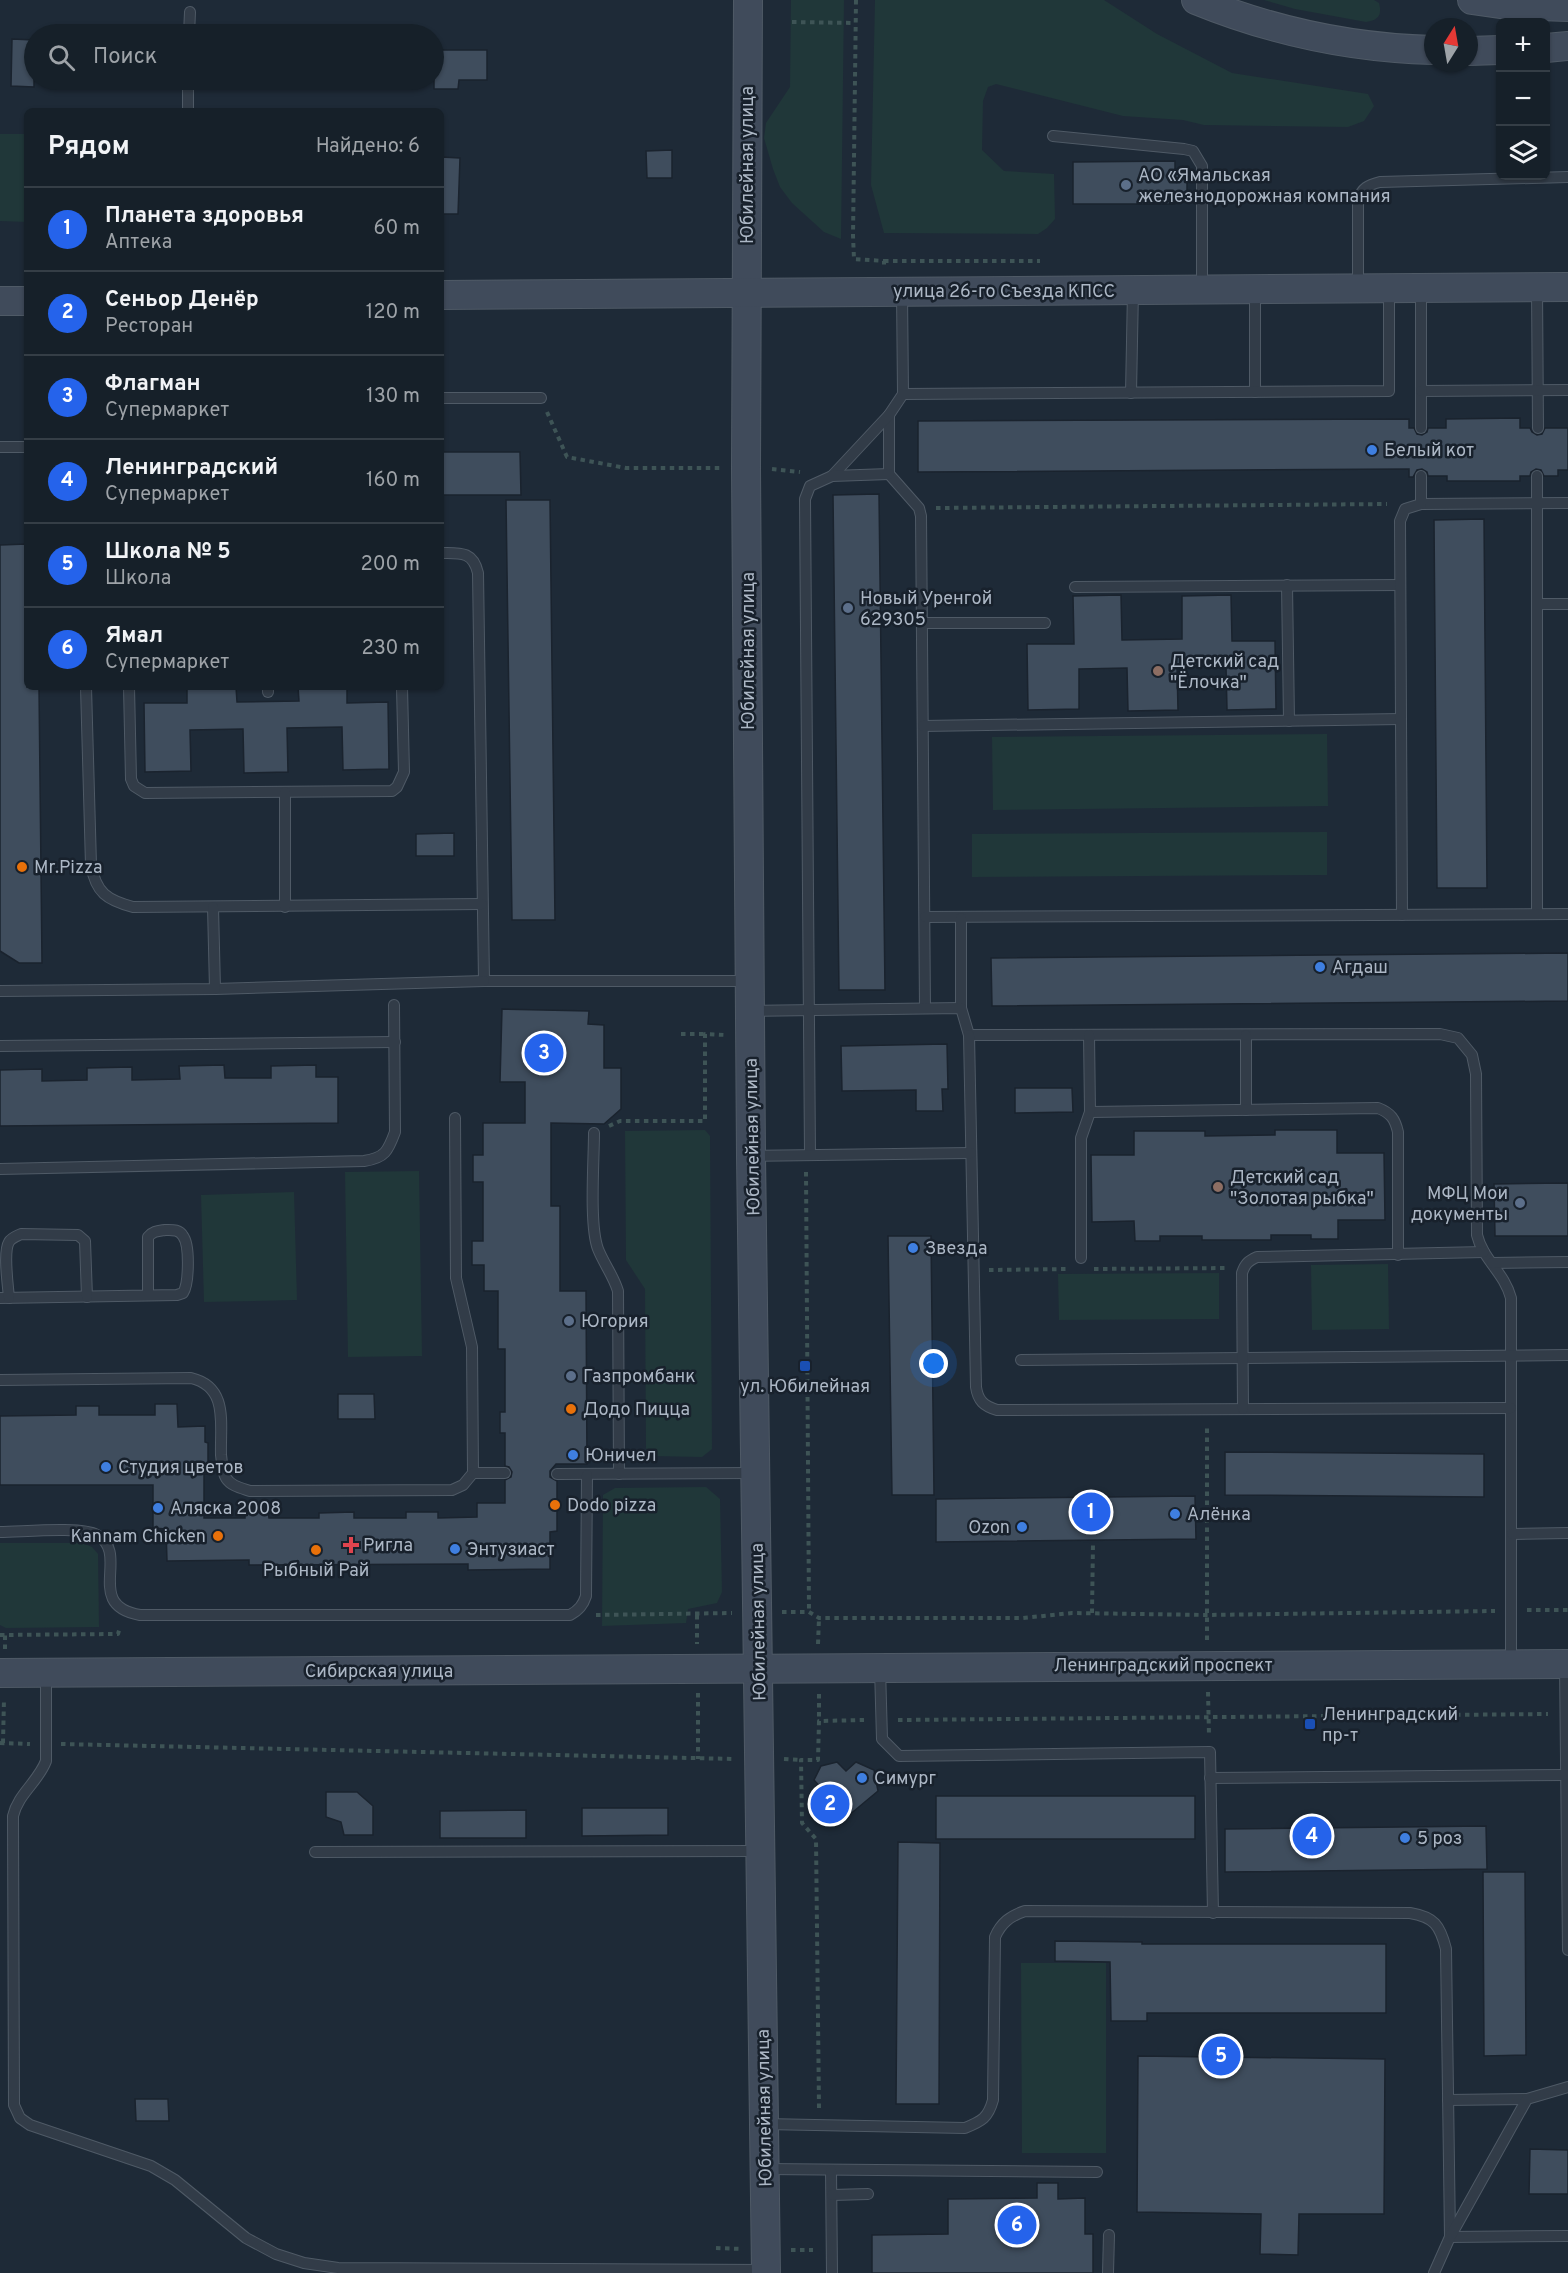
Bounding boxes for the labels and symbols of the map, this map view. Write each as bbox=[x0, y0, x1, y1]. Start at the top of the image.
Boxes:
north arrow bbox=[1424, 18, 1478, 72]
street label: Юбилейная улица bbox=[737, 86, 760, 244]
place label: АО «Ямальская железнодорожная компания bbox=[1138, 165, 1391, 209]
marker: АО «Ямальская железнодорожная компания bbox=[1119, 178, 1133, 192]
street label: улица 26-го Съезда КПСС bbox=[893, 281, 1115, 304]
place label: Белый кот bbox=[1384, 440, 1474, 463]
marker: Белый кот bbox=[1365, 443, 1379, 457]
street label: Юбилейная улица bbox=[738, 572, 761, 730]
place label: Новый Уренгой 629305 bbox=[860, 588, 992, 632]
marker: Новый Уренгой 629305 bbox=[841, 601, 855, 615]
place label: Детский сад "Ёлочка" bbox=[1170, 651, 1279, 695]
marker: Детский сад "Ёлочка" bbox=[1151, 664, 1165, 678]
place label: Mr.Pizza bbox=[34, 857, 103, 880]
marker: Mr.Pizza bbox=[15, 860, 29, 874]
place label: Агдаш bbox=[1332, 957, 1388, 980]
marker: Агдаш bbox=[1313, 960, 1327, 974]
pin: 3 bbox=[524, 1030, 564, 1076]
street label: Юбилейная улица bbox=[741, 1058, 766, 1216]
place label: Детский сад "Золотая рыбка" bbox=[1230, 1167, 1374, 1211]
marker: Детский сад "Золотая рыбка" bbox=[1211, 1180, 1225, 1194]
place label: МФЦ Мои документы bbox=[1411, 1183, 1508, 1227]
marker: МФЦ Мои документы bbox=[1513, 1196, 1527, 1210]
place label: Звезда bbox=[925, 1238, 987, 1261]
marker: Звезда bbox=[906, 1241, 920, 1255]
place label: Югория bbox=[581, 1311, 649, 1334]
marker: Югория bbox=[562, 1314, 576, 1328]
your location bbox=[919, 1349, 948, 1378]
marker: ул. Юбилейная bbox=[798, 1359, 812, 1373]
place label: Газпромбанк bbox=[583, 1366, 696, 1389]
marker: Газпромбанк bbox=[564, 1369, 578, 1383]
place label: ул. Юбилейная bbox=[740, 1376, 870, 1399]
place label: Додо Пицца bbox=[583, 1399, 690, 1422]
marker: Додо Пицца bbox=[564, 1402, 578, 1416]
place label: Юничел bbox=[585, 1445, 657, 1468]
marker: Юничел bbox=[566, 1448, 580, 1462]
place label: Студия цветов bbox=[118, 1457, 244, 1480]
marker: Студия цветов bbox=[99, 1460, 113, 1474]
pin: 1 bbox=[1072, 1490, 1110, 1534]
place label: Dodo pizza bbox=[567, 1495, 656, 1518]
place label: Аляска 2008 bbox=[170, 1498, 281, 1521]
marker: Dodo pizza bbox=[548, 1498, 562, 1512]
marker: Аляска 2008 bbox=[151, 1501, 165, 1515]
place label: Алёнка bbox=[1187, 1504, 1251, 1527]
marker: Алёнка bbox=[1168, 1507, 1182, 1521]
place label: Ozon bbox=[968, 1517, 1010, 1540]
marker: Ozon bbox=[1015, 1520, 1029, 1534]
place label: Kannam Chicken bbox=[71, 1526, 206, 1549]
marker: Kannam Chicken bbox=[211, 1529, 225, 1543]
place label: Ригла bbox=[363, 1535, 413, 1558]
marker: Ригла bbox=[344, 1538, 358, 1552]
place label: Энтузиаст bbox=[467, 1539, 555, 1562]
marker: Энтузиаст bbox=[448, 1542, 462, 1556]
marker: Рыбный Рай bbox=[309, 1543, 323, 1557]
street label: Юбилейная улица bbox=[747, 1543, 772, 1701]
place label: Рыбный Рай bbox=[263, 1560, 369, 1583]
street label: Ленинградский проспект bbox=[1053, 1655, 1273, 1678]
street label: Сибирская улица bbox=[305, 1661, 453, 1684]
place label: Ленинградский пр-т bbox=[1322, 1704, 1458, 1748]
marker: Ленинградский пр-т bbox=[1303, 1717, 1317, 1731]
place label: Симург bbox=[874, 1768, 936, 1791]
marker: Симург bbox=[855, 1771, 869, 1785]
pin: 2 bbox=[810, 1782, 850, 1826]
pin: 4 bbox=[1292, 1814, 1332, 1858]
place label: 5 роз bbox=[1417, 1828, 1462, 1851]
marker: 5 роз bbox=[1398, 1831, 1412, 1845]
street label: Юбилейная улица bbox=[753, 2029, 778, 2187]
pin: 5 bbox=[1202, 2034, 1240, 2078]
pin: 6 bbox=[998, 2202, 1036, 2248]

